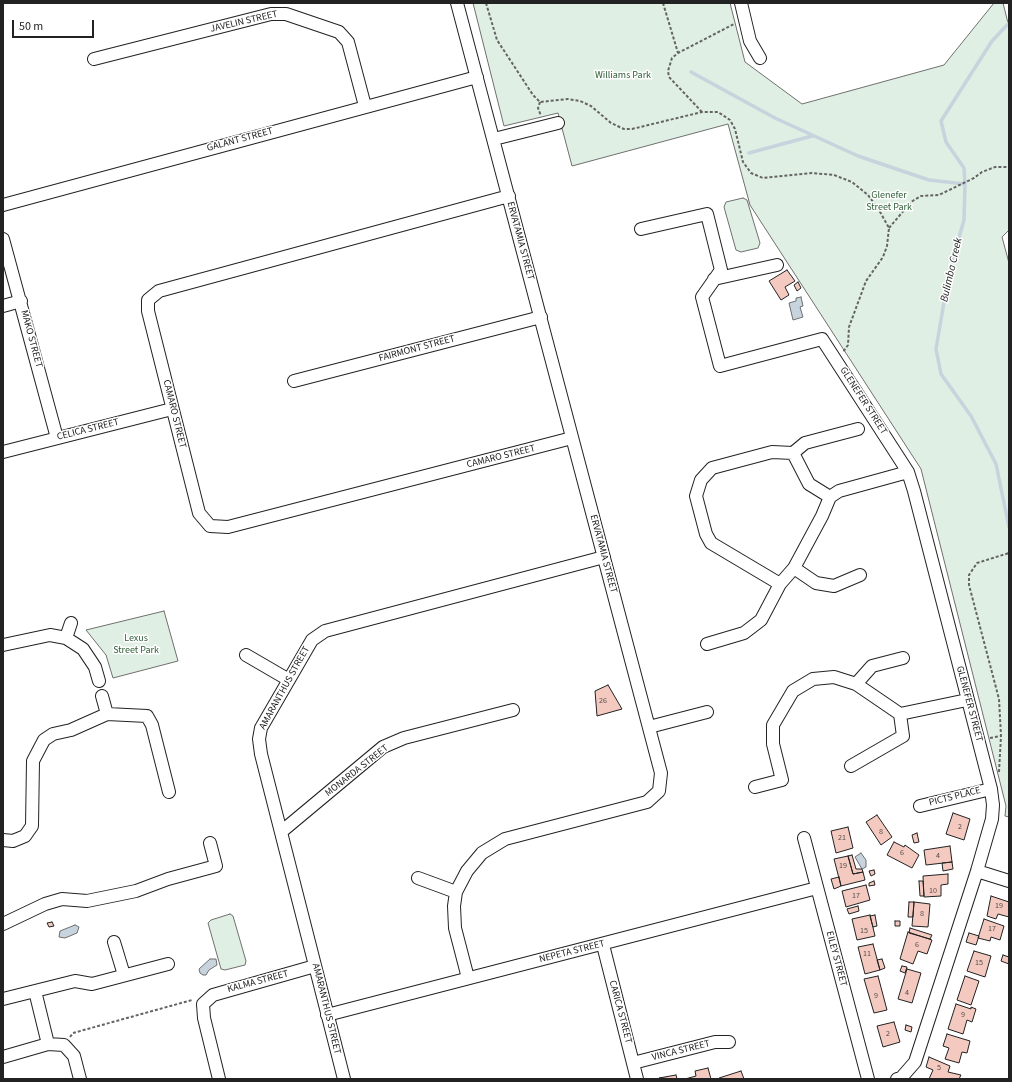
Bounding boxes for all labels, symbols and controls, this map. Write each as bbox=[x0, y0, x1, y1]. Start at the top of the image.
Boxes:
street label: JAVELIN STREET bbox=[209, 8, 279, 36]
scale bar bbox=[14, 12, 96, 38]
text: 50 m bbox=[19, 18, 43, 35]
park label: Williams Park bbox=[595, 70, 651, 82]
street label: GALANT STREET bbox=[206, 125, 274, 155]
park label: Glenefer Street Park bbox=[866, 190, 912, 214]
street label: ERVATAMIA STREET bbox=[504, 200, 536, 282]
water label: Bulimba Creek bbox=[938, 237, 966, 303]
street label: MAKO STREET bbox=[18, 309, 44, 369]
street label: FAIRMONT STREET bbox=[378, 333, 456, 365]
street label: GLENEFER STREET bbox=[837, 365, 889, 437]
street label: CAMARO STREET bbox=[160, 378, 188, 450]
street label: CELICA STREET bbox=[56, 416, 120, 444]
street label: CAMARO STREET bbox=[465, 443, 537, 471]
street label: ERVATAMIA STREET bbox=[587, 513, 619, 595]
park label: Lexus Street Park bbox=[113, 633, 159, 656]
street label: AMARANTHUS STREET bbox=[257, 644, 313, 732]
street label: GLENEFER STREET bbox=[953, 665, 985, 743]
house number: 26 bbox=[599, 696, 607, 706]
street label: MONARDA STREET bbox=[323, 743, 391, 799]
street label: PICTS PLACE bbox=[928, 785, 982, 809]
house number: 2 bbox=[958, 822, 962, 832]
house number: 8 bbox=[879, 827, 883, 837]
house number: 21 bbox=[838, 833, 846, 843]
house number: 6 bbox=[900, 848, 904, 858]
house number: 4 bbox=[936, 851, 940, 861]
house number: 19 bbox=[839, 861, 847, 871]
house number: 10 bbox=[929, 886, 937, 896]
house number: 17 bbox=[852, 891, 860, 901]
house number: 19 bbox=[995, 901, 1003, 911]
house number: 8 bbox=[920, 909, 924, 919]
house number: 17 bbox=[988, 924, 996, 934]
house number: 15 bbox=[860, 926, 868, 936]
street label: EILEY STREET bbox=[823, 930, 849, 988]
street label: NEPETA STREET bbox=[538, 938, 606, 966]
house number: 6 bbox=[915, 940, 919, 950]
house number: 11 bbox=[863, 949, 871, 959]
house number: 15 bbox=[975, 958, 983, 968]
street label: AMARANTHUS STREET bbox=[309, 962, 343, 1056]
street label: KALMA STREET bbox=[226, 968, 290, 996]
street label: CARICA STREET bbox=[606, 979, 634, 1045]
house number: 4 bbox=[905, 988, 909, 998]
house number: 9 bbox=[874, 991, 878, 1001]
house number: 9 bbox=[961, 1010, 965, 1020]
house number: 2 bbox=[886, 1029, 890, 1039]
street label: VINCA STREET bbox=[651, 1038, 711, 1064]
house number: 5 bbox=[937, 1063, 941, 1073]

